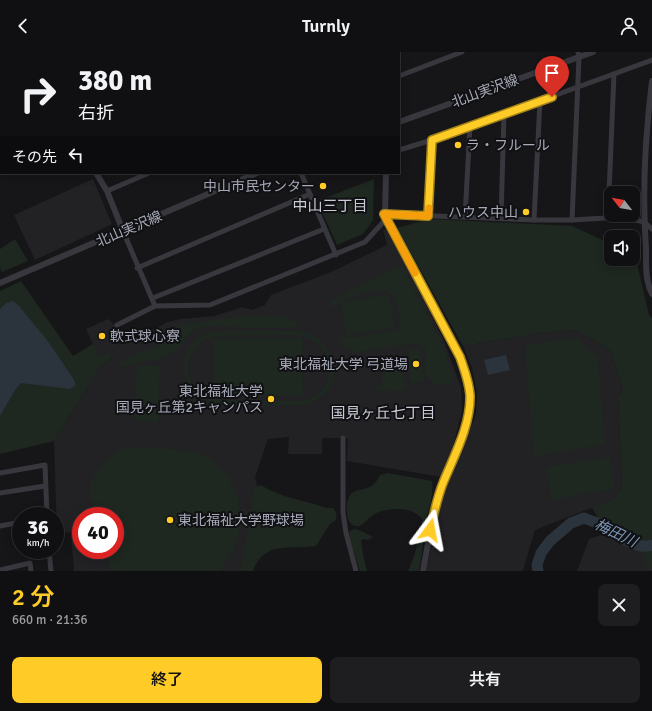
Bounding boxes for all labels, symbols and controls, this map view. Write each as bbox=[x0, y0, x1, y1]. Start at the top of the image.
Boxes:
icon: back bbox=[12, 15, 34, 37]
text: Turnly bbox=[302, 15, 350, 37]
icon: person bbox=[618, 15, 640, 37]
pin bbox=[535, 56, 569, 97]
icon: arrive bbox=[541, 62, 563, 84]
text: 380 m bbox=[78, 64, 152, 98]
icon: right bbox=[12, 68, 64, 120]
street label: 北山実沢線 bbox=[449, 71, 521, 111]
text: 右折 bbox=[78, 102, 114, 124]
place label: ラ・フルール bbox=[466, 137, 550, 154]
marker: ラ・フルール bbox=[453, 140, 463, 150]
icon: left bbox=[65, 144, 87, 166]
text: その先 bbox=[12, 148, 57, 166]
place label: 中山市民センター bbox=[203, 178, 315, 195]
marker: 中山市民センター bbox=[318, 181, 328, 191]
north arrow bbox=[604, 186, 640, 222]
map controls bbox=[604, 186, 640, 266]
district label: 中山三丁目 bbox=[292, 197, 368, 215]
place label: ハウス中山 bbox=[448, 204, 518, 221]
marker: ハウス中山 bbox=[521, 207, 531, 217]
street label: 北山実沢線 bbox=[93, 208, 165, 250]
button: sound bbox=[604, 230, 640, 266]
place label: 軟式球心寮 bbox=[110, 328, 180, 345]
marker: 軟式球心寮 bbox=[97, 331, 107, 341]
place label: 東北福祉大学 弓道場 bbox=[279, 356, 408, 373]
marker: 東北福祉大学 弓道場 bbox=[411, 359, 421, 369]
place label: 東北福祉大学 国見ヶ丘第2キャンパス bbox=[115, 383, 263, 416]
marker: 東北福祉大学 国見ヶ丘第2キャンパス bbox=[266, 394, 276, 404]
district label: 国見ヶ丘七丁目 bbox=[330, 404, 436, 422]
speed limit sign: 40 bbox=[72, 507, 124, 559]
position arrow bbox=[409, 509, 451, 551]
place label: 東北福祉大学野球場 bbox=[178, 512, 304, 529]
text: 36 bbox=[27, 515, 49, 540]
marker: 東北福祉大学野球場 bbox=[165, 515, 175, 525]
water label: 梅田川 bbox=[592, 515, 642, 552]
text: km/h bbox=[27, 537, 49, 549]
text: 2 分 bbox=[12, 582, 54, 612]
button: close bbox=[598, 584, 640, 626]
text: 660 m · 21:36 bbox=[12, 612, 88, 628]
button: 終了 bbox=[12, 657, 322, 703]
button: 共有 bbox=[330, 657, 640, 703]

